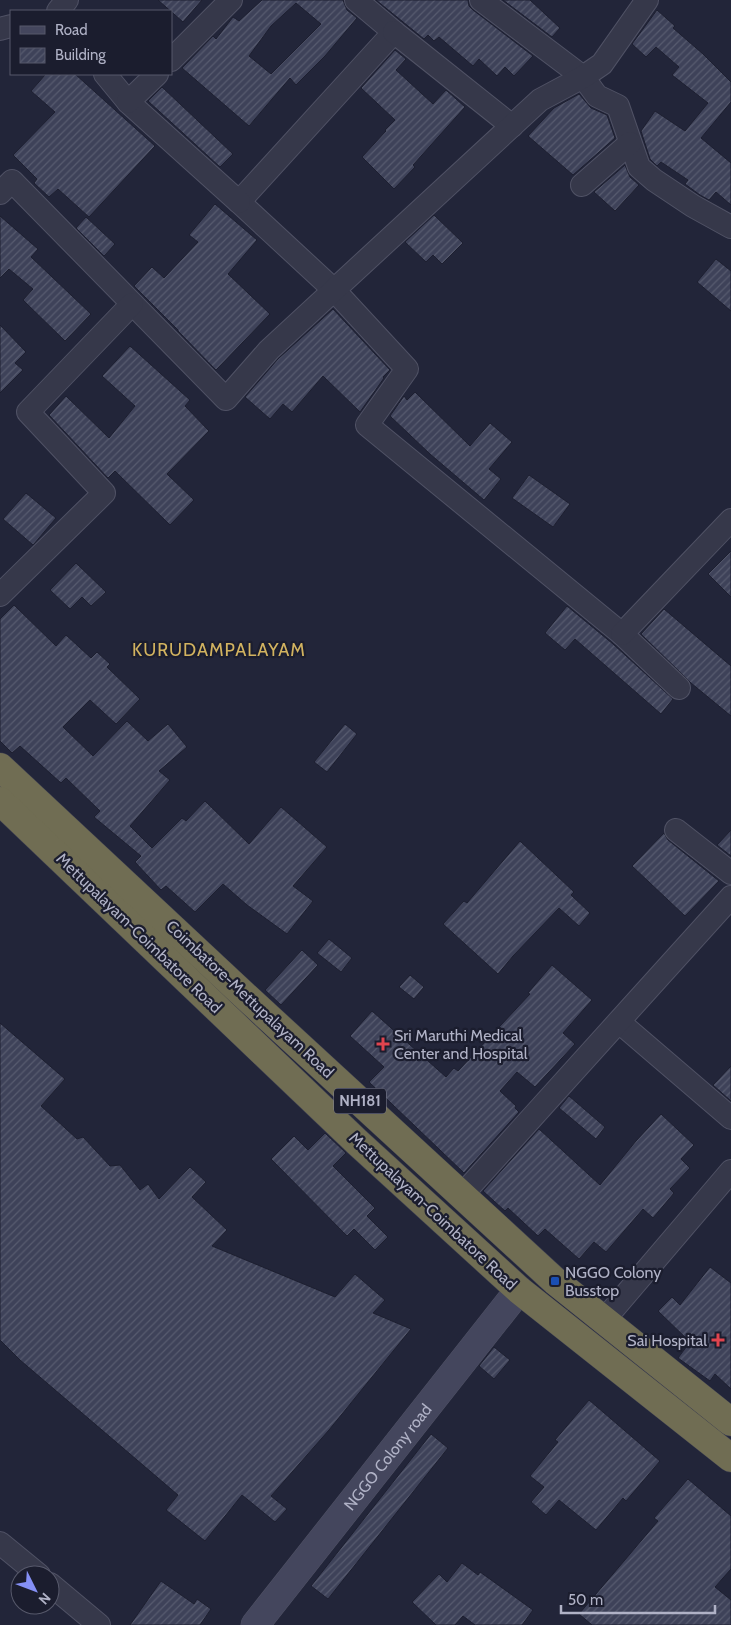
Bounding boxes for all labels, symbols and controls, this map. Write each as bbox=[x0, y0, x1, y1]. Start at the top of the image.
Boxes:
legend bbox=[10, 10, 172, 75]
text: Road bbox=[55, 21, 88, 39]
text: Building bbox=[55, 46, 106, 64]
district label: KURUDAMPALAYAM bbox=[132, 639, 306, 661]
street label: Mettupalayam-Coimbatore Road bbox=[53, 849, 225, 1017]
street label: Coimbatore-Mettupalayam Road bbox=[162, 916, 338, 1082]
place label: Sri Maruthi Medical Center and Hospital bbox=[394, 1026, 528, 1063]
marker: Sri Maruthi Medical Center and Hospital bbox=[376, 1037, 390, 1051]
road number: NH181 bbox=[334, 1088, 386, 1114]
street label: Mettupalayam-Coimbatore Road bbox=[345, 1128, 521, 1294]
place label: NGGO Colony Busstop bbox=[565, 1263, 661, 1300]
marker: NGGO Colony Busstop bbox=[549, 1275, 561, 1287]
place label: Sai Hospital bbox=[627, 1331, 707, 1350]
marker: Sai Hospital bbox=[711, 1333, 725, 1347]
street label: NGGO Colony road bbox=[340, 1400, 435, 1514]
north arrow bbox=[10, 1565, 60, 1615]
scale bar bbox=[561, 1582, 715, 1614]
text: N bbox=[35, 1589, 55, 1608]
text: 50 m bbox=[568, 1591, 603, 1609]

